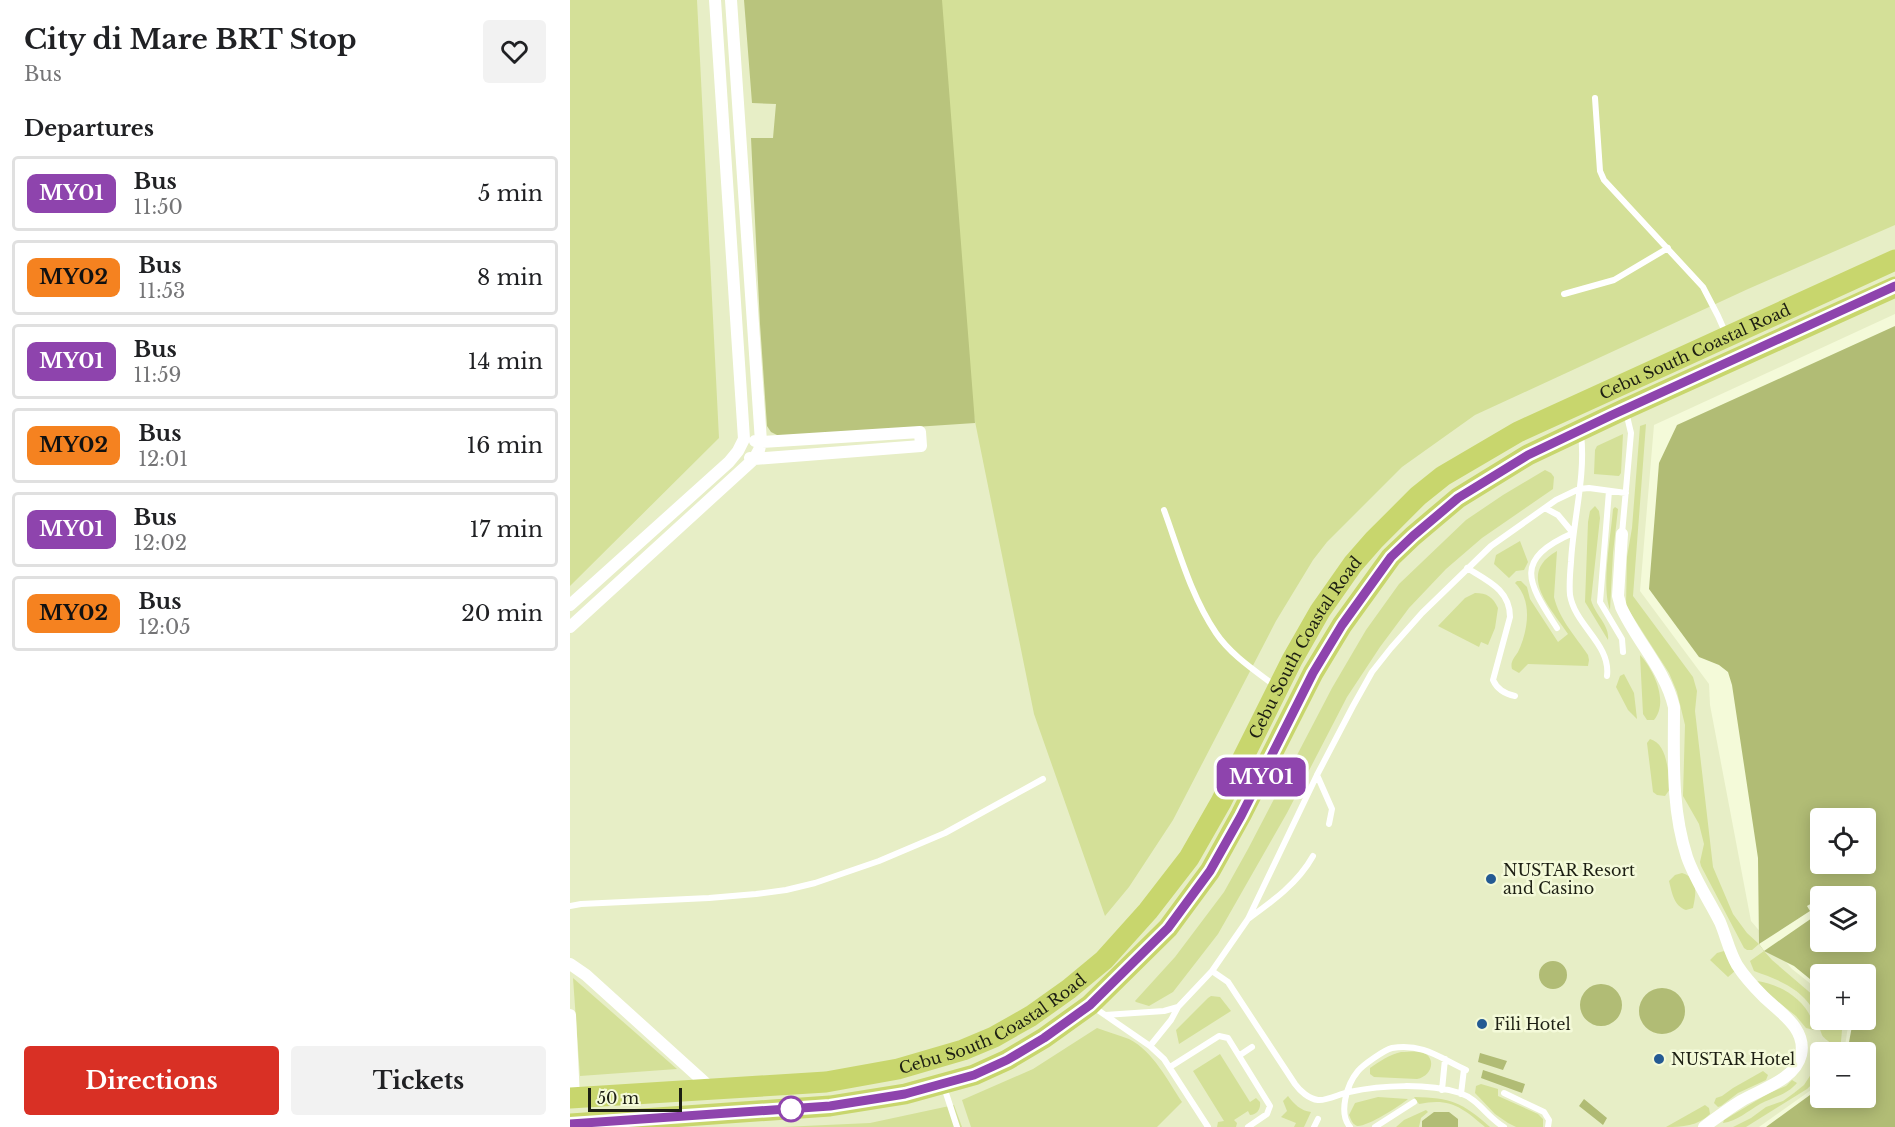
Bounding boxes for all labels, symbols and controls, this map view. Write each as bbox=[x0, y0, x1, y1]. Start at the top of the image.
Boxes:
button: heart bbox=[483, 20, 546, 83]
text: City di Mare BRT Stop bbox=[24, 22, 357, 57]
text: Bus bbox=[24, 62, 62, 86]
text: Departures bbox=[24, 115, 154, 142]
text: Bus bbox=[134, 168, 177, 195]
text: MY01 bbox=[39, 180, 104, 206]
text: 5 min bbox=[478, 180, 543, 207]
text: 11:50 bbox=[134, 195, 183, 219]
text: Bus bbox=[138, 252, 181, 279]
text: MY02 bbox=[39, 264, 108, 290]
text: 8 min bbox=[477, 264, 543, 291]
text: 11:53 bbox=[138, 279, 185, 303]
street label: Cebu South Coastal Road bbox=[1596, 299, 1794, 404]
text: Bus bbox=[134, 336, 177, 363]
text: MY01 bbox=[39, 348, 104, 374]
text: 14 min bbox=[468, 348, 543, 375]
text: 11:59 bbox=[134, 363, 181, 387]
text: Bus bbox=[138, 420, 181, 447]
text: MY02 bbox=[39, 432, 108, 458]
text: 16 min bbox=[466, 432, 543, 459]
text: 12:01 bbox=[138, 447, 188, 471]
text: Bus bbox=[134, 504, 177, 531]
text: MY01 bbox=[39, 516, 104, 542]
text: 17 min bbox=[470, 516, 543, 543]
text: 12:02 bbox=[134, 531, 187, 555]
street label: Cebu South Coastal Road bbox=[1244, 552, 1365, 742]
text: Bus bbox=[138, 588, 181, 615]
text: MY02 bbox=[39, 600, 108, 626]
text: 20 min bbox=[461, 600, 543, 627]
text: 12:05 bbox=[138, 615, 191, 639]
line badge: MY01 bbox=[1219, 758, 1303, 796]
text: MY01 bbox=[1229, 764, 1293, 790]
map controls bbox=[1810, 808, 1876, 1108]
button: locate bbox=[1810, 808, 1876, 874]
place label: NUSTAR Resort and Casino bbox=[1503, 860, 1635, 898]
marker: NUSTAR Resort and Casino bbox=[1484, 872, 1498, 886]
button: layers bbox=[1810, 886, 1876, 952]
button: + bbox=[1810, 964, 1876, 1030]
street label: Cebu South Coastal Road bbox=[897, 969, 1090, 1078]
place label: Fili Hotel bbox=[1494, 1014, 1571, 1034]
marker: Fili Hotel bbox=[1475, 1017, 1489, 1031]
button: − bbox=[1810, 1042, 1876, 1108]
button: Directions bbox=[24, 1046, 279, 1115]
button: Tickets bbox=[291, 1046, 546, 1115]
place label: NUSTAR Hotel bbox=[1671, 1049, 1795, 1069]
marker: NUSTAR Hotel bbox=[1652, 1052, 1666, 1066]
scale bar bbox=[588, 1085, 682, 1112]
text: 50 m bbox=[597, 1088, 639, 1108]
unlabelled marker bbox=[778, 1096, 804, 1122]

